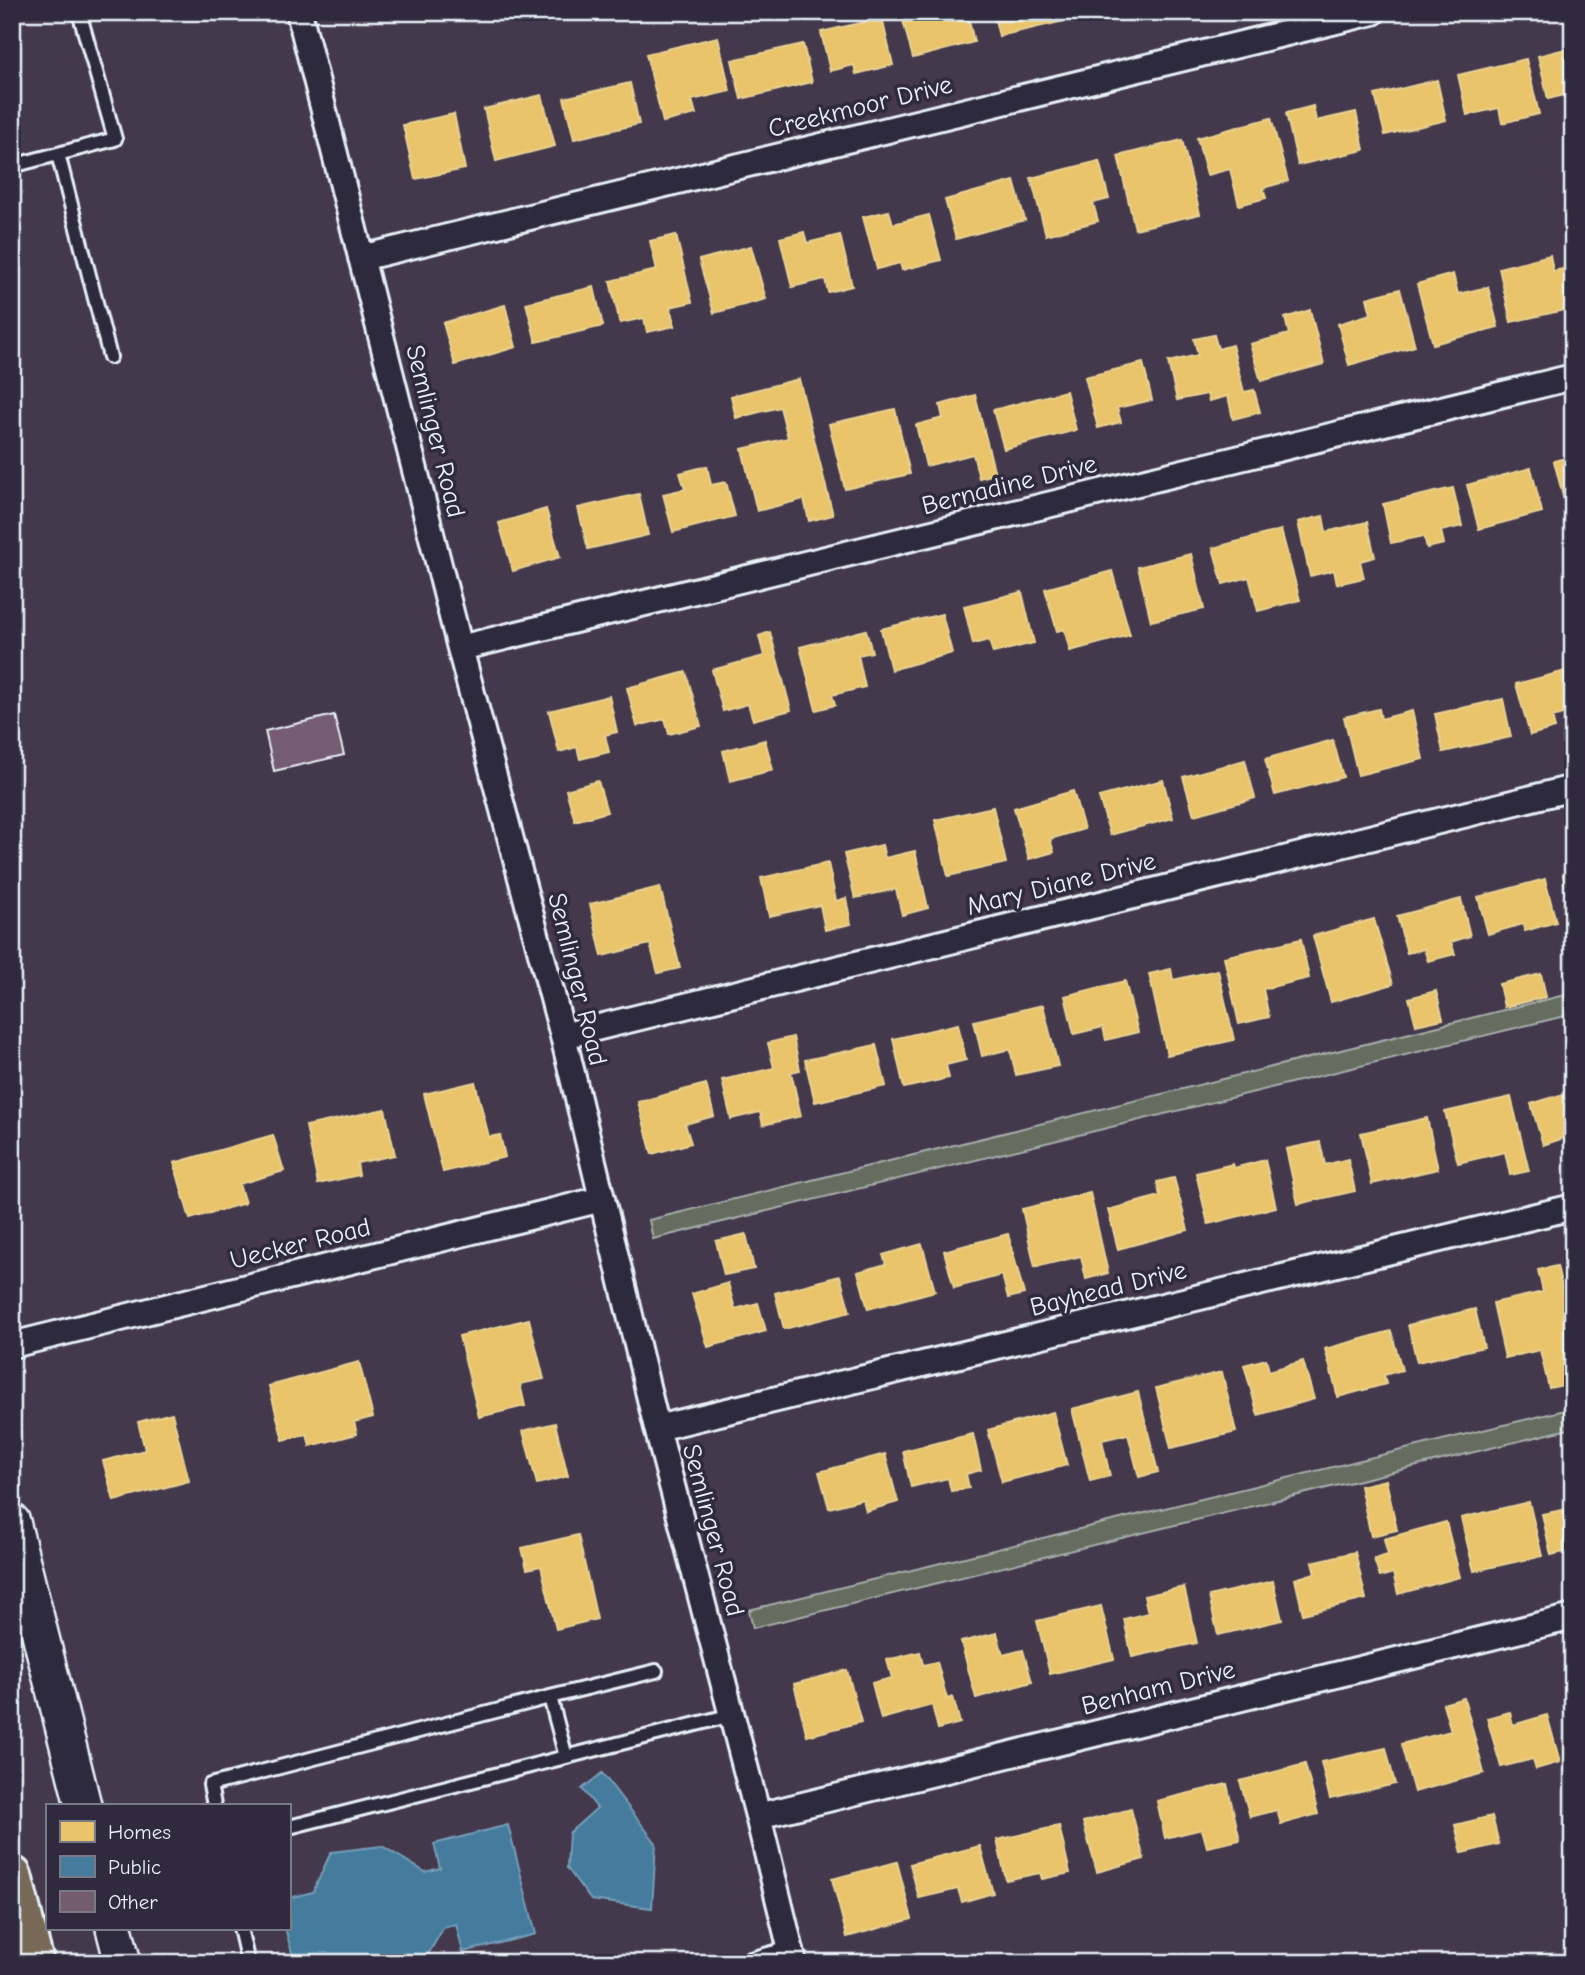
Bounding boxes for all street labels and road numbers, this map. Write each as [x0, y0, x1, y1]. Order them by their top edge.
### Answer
street label: Creekmoor Drive [765, 70, 955, 144]
street label: Semlinger Road [399, 342, 471, 521]
street label: Bernadine Drive [919, 449, 1100, 521]
street label: Mary Diane Drive [964, 846, 1159, 922]
street label: Semlinger Road [541, 890, 613, 1069]
street label: Uecker Road [227, 1212, 374, 1276]
street label: Bayhead Drive [1027, 1255, 1189, 1323]
street label: Semlinger Road [676, 1441, 750, 1620]
street label: Benham Drive [1078, 1654, 1238, 1722]

